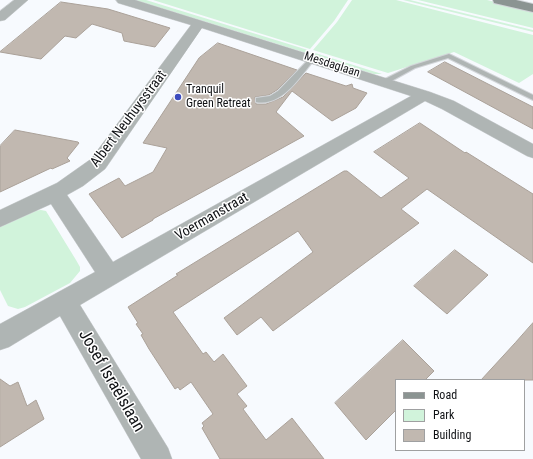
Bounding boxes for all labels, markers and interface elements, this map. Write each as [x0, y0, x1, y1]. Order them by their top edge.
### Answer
street label: Mesdaglaan [302, 49, 362, 81]
street label: Albert Neuhuysstraat [87, 67, 171, 171]
place label: Tranquil Green Retreat [186, 83, 250, 111]
marker: Tranquil Green Retreat [173, 92, 183, 102]
street label: Voermanstraat [173, 189, 251, 245]
street label: Josef Israëlslaan [73, 326, 149, 436]
legend [395, 379, 525, 451]
text: Road [433, 388, 457, 402]
text: Park [433, 408, 454, 422]
text: Building [433, 428, 471, 442]

